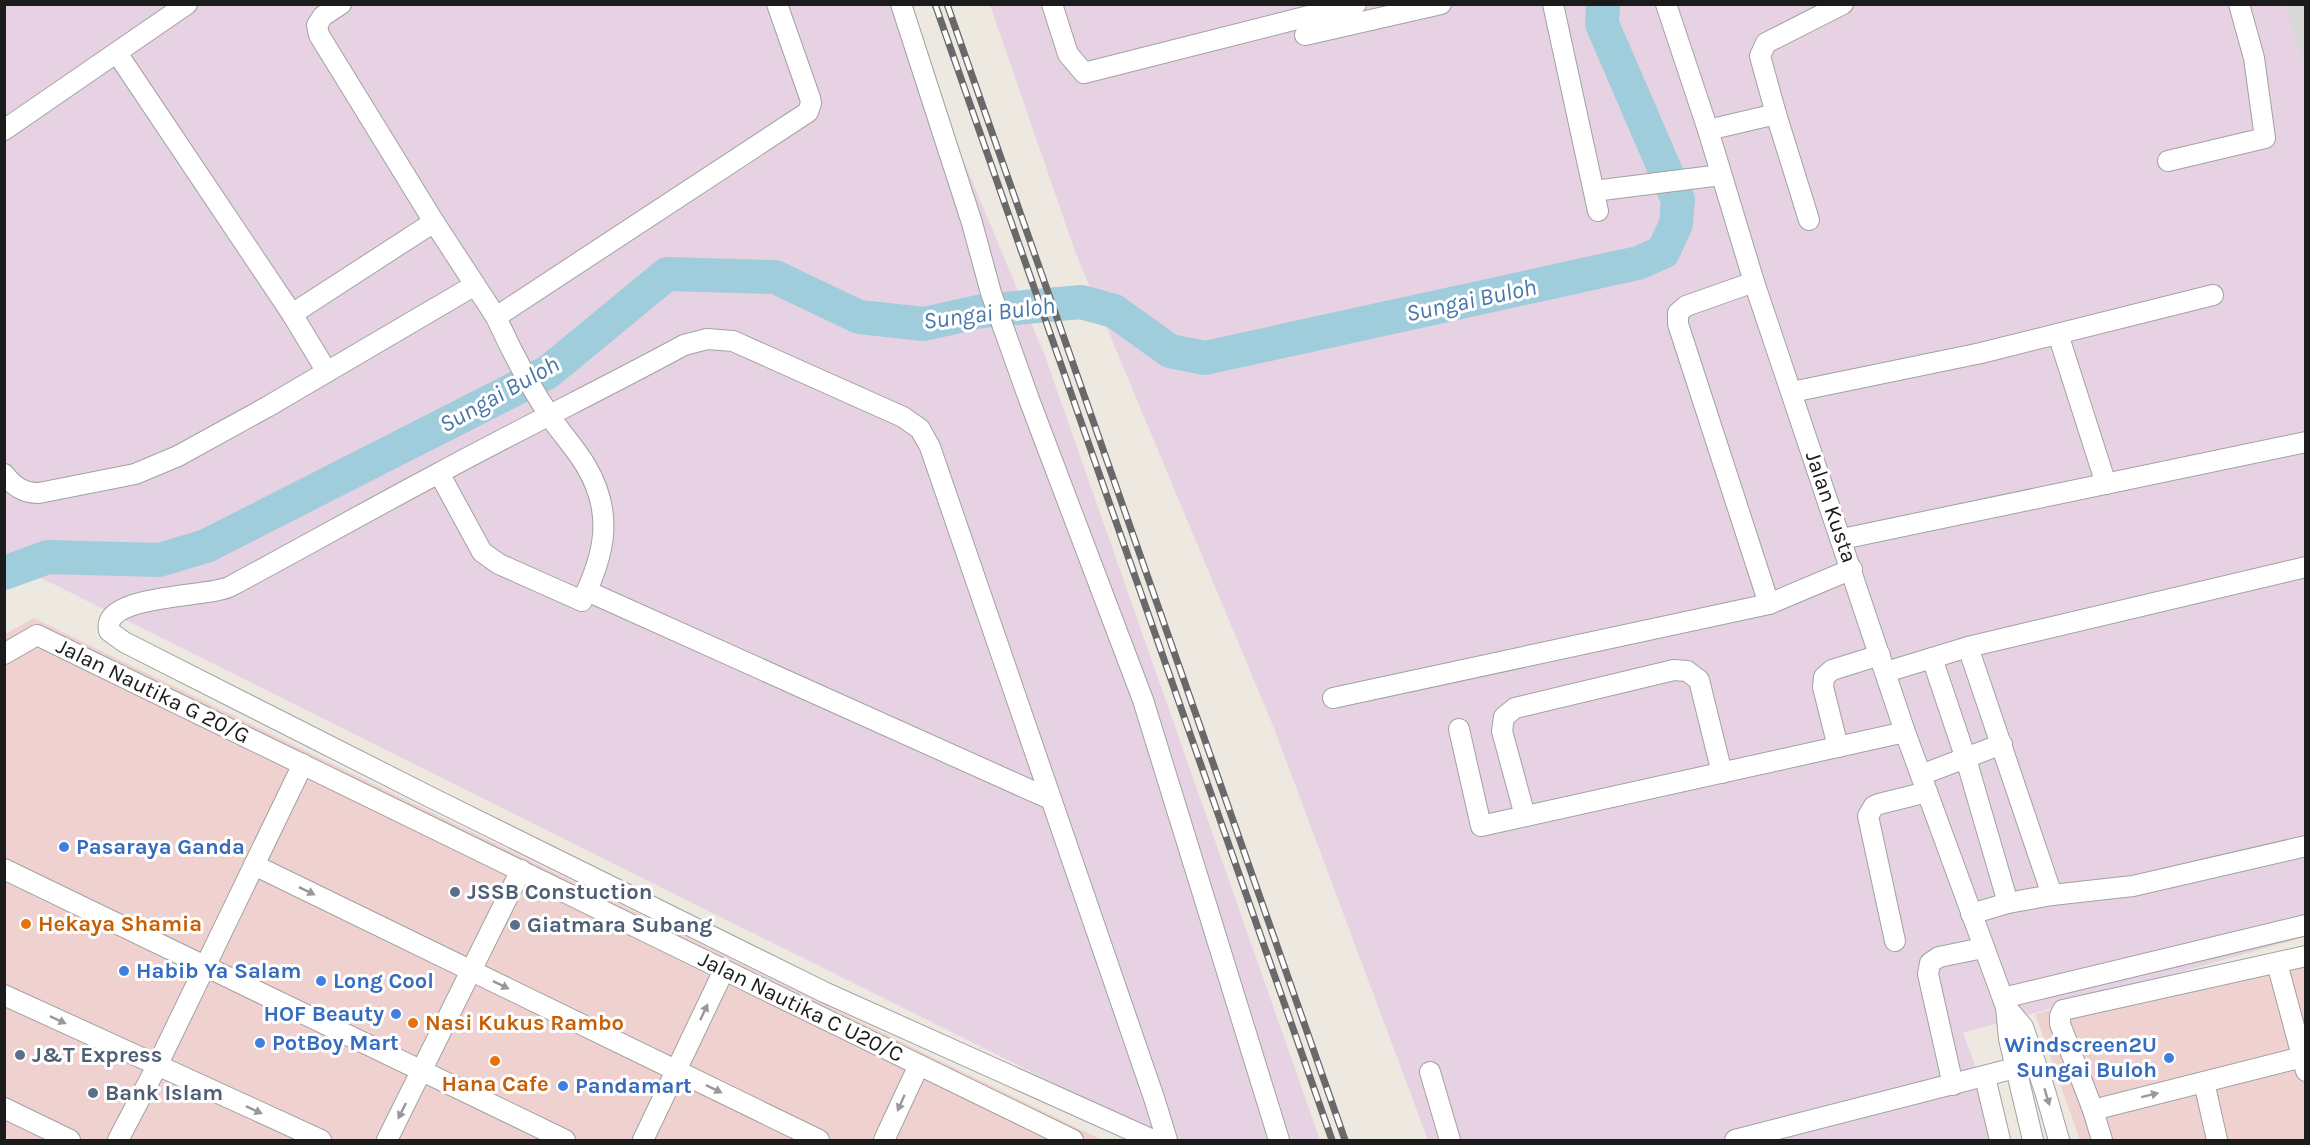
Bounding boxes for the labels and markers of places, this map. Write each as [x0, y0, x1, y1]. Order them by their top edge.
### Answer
place label: Pasaraya Ganda [76, 834, 245, 860]
marker: Pasaraya Ganda [57, 840, 71, 854]
place label: JSSB Constuction [467, 879, 653, 905]
marker: JSSB Constuction [448, 885, 462, 899]
place label: Hekaya Shamia [38, 911, 202, 937]
place label: Giatmara Subang [527, 912, 712, 938]
marker: Hekaya Shamia [19, 917, 33, 931]
marker: Giatmara Subang [508, 918, 522, 932]
place label: Habib Ya Salam [136, 958, 301, 984]
marker: Habib Ya Salam [117, 964, 131, 978]
place label: Long Cool [333, 968, 434, 994]
marker: Long Cool [314, 974, 328, 988]
place label: HOF Beauty [264, 1001, 384, 1027]
marker: HOF Beauty [389, 1007, 403, 1021]
place label: Nasi Kukus Rambo [425, 1010, 624, 1036]
marker: Nasi Kukus Rambo [406, 1016, 420, 1030]
place label: PotBoy Mart [272, 1030, 399, 1056]
place label: Windscreen2U Sungai Buloh [2004, 1032, 2157, 1083]
marker: PotBoy Mart [253, 1036, 267, 1050]
place label: J&T Express [32, 1042, 162, 1068]
marker: J&T Express [13, 1048, 27, 1062]
marker: Windscreen2U Sungai Buloh [2162, 1051, 2176, 1065]
marker: Hana Cafe [488, 1054, 502, 1068]
place label: Hana Cafe [441, 1071, 549, 1097]
place label: Pandamart [575, 1073, 692, 1099]
marker: Pandamart [556, 1079, 570, 1093]
place label: Bank Islam [105, 1080, 223, 1106]
marker: Bank Islam [86, 1086, 100, 1100]

